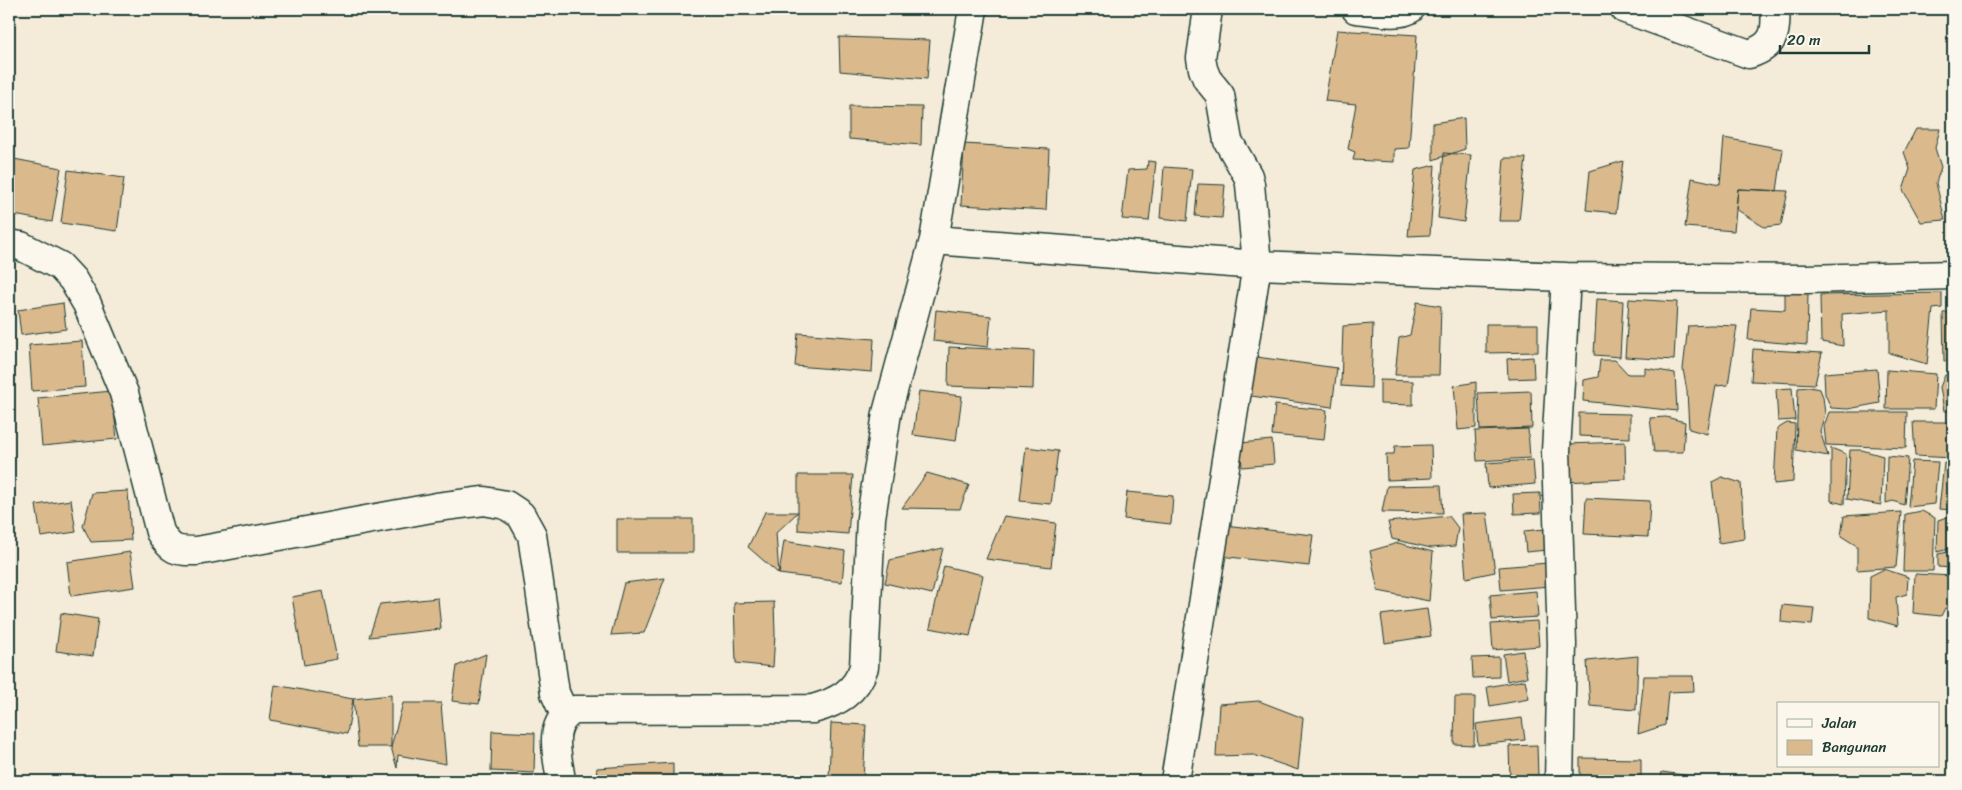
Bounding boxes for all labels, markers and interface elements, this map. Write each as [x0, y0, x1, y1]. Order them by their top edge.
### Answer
scale bar [1780, 22, 1868, 54]
text: 20 m [1787, 27, 1821, 53]
legend [1777, 702, 1940, 768]
text: Jalan [1821, 710, 1856, 736]
text: Bangunan [1822, 734, 1886, 760]

